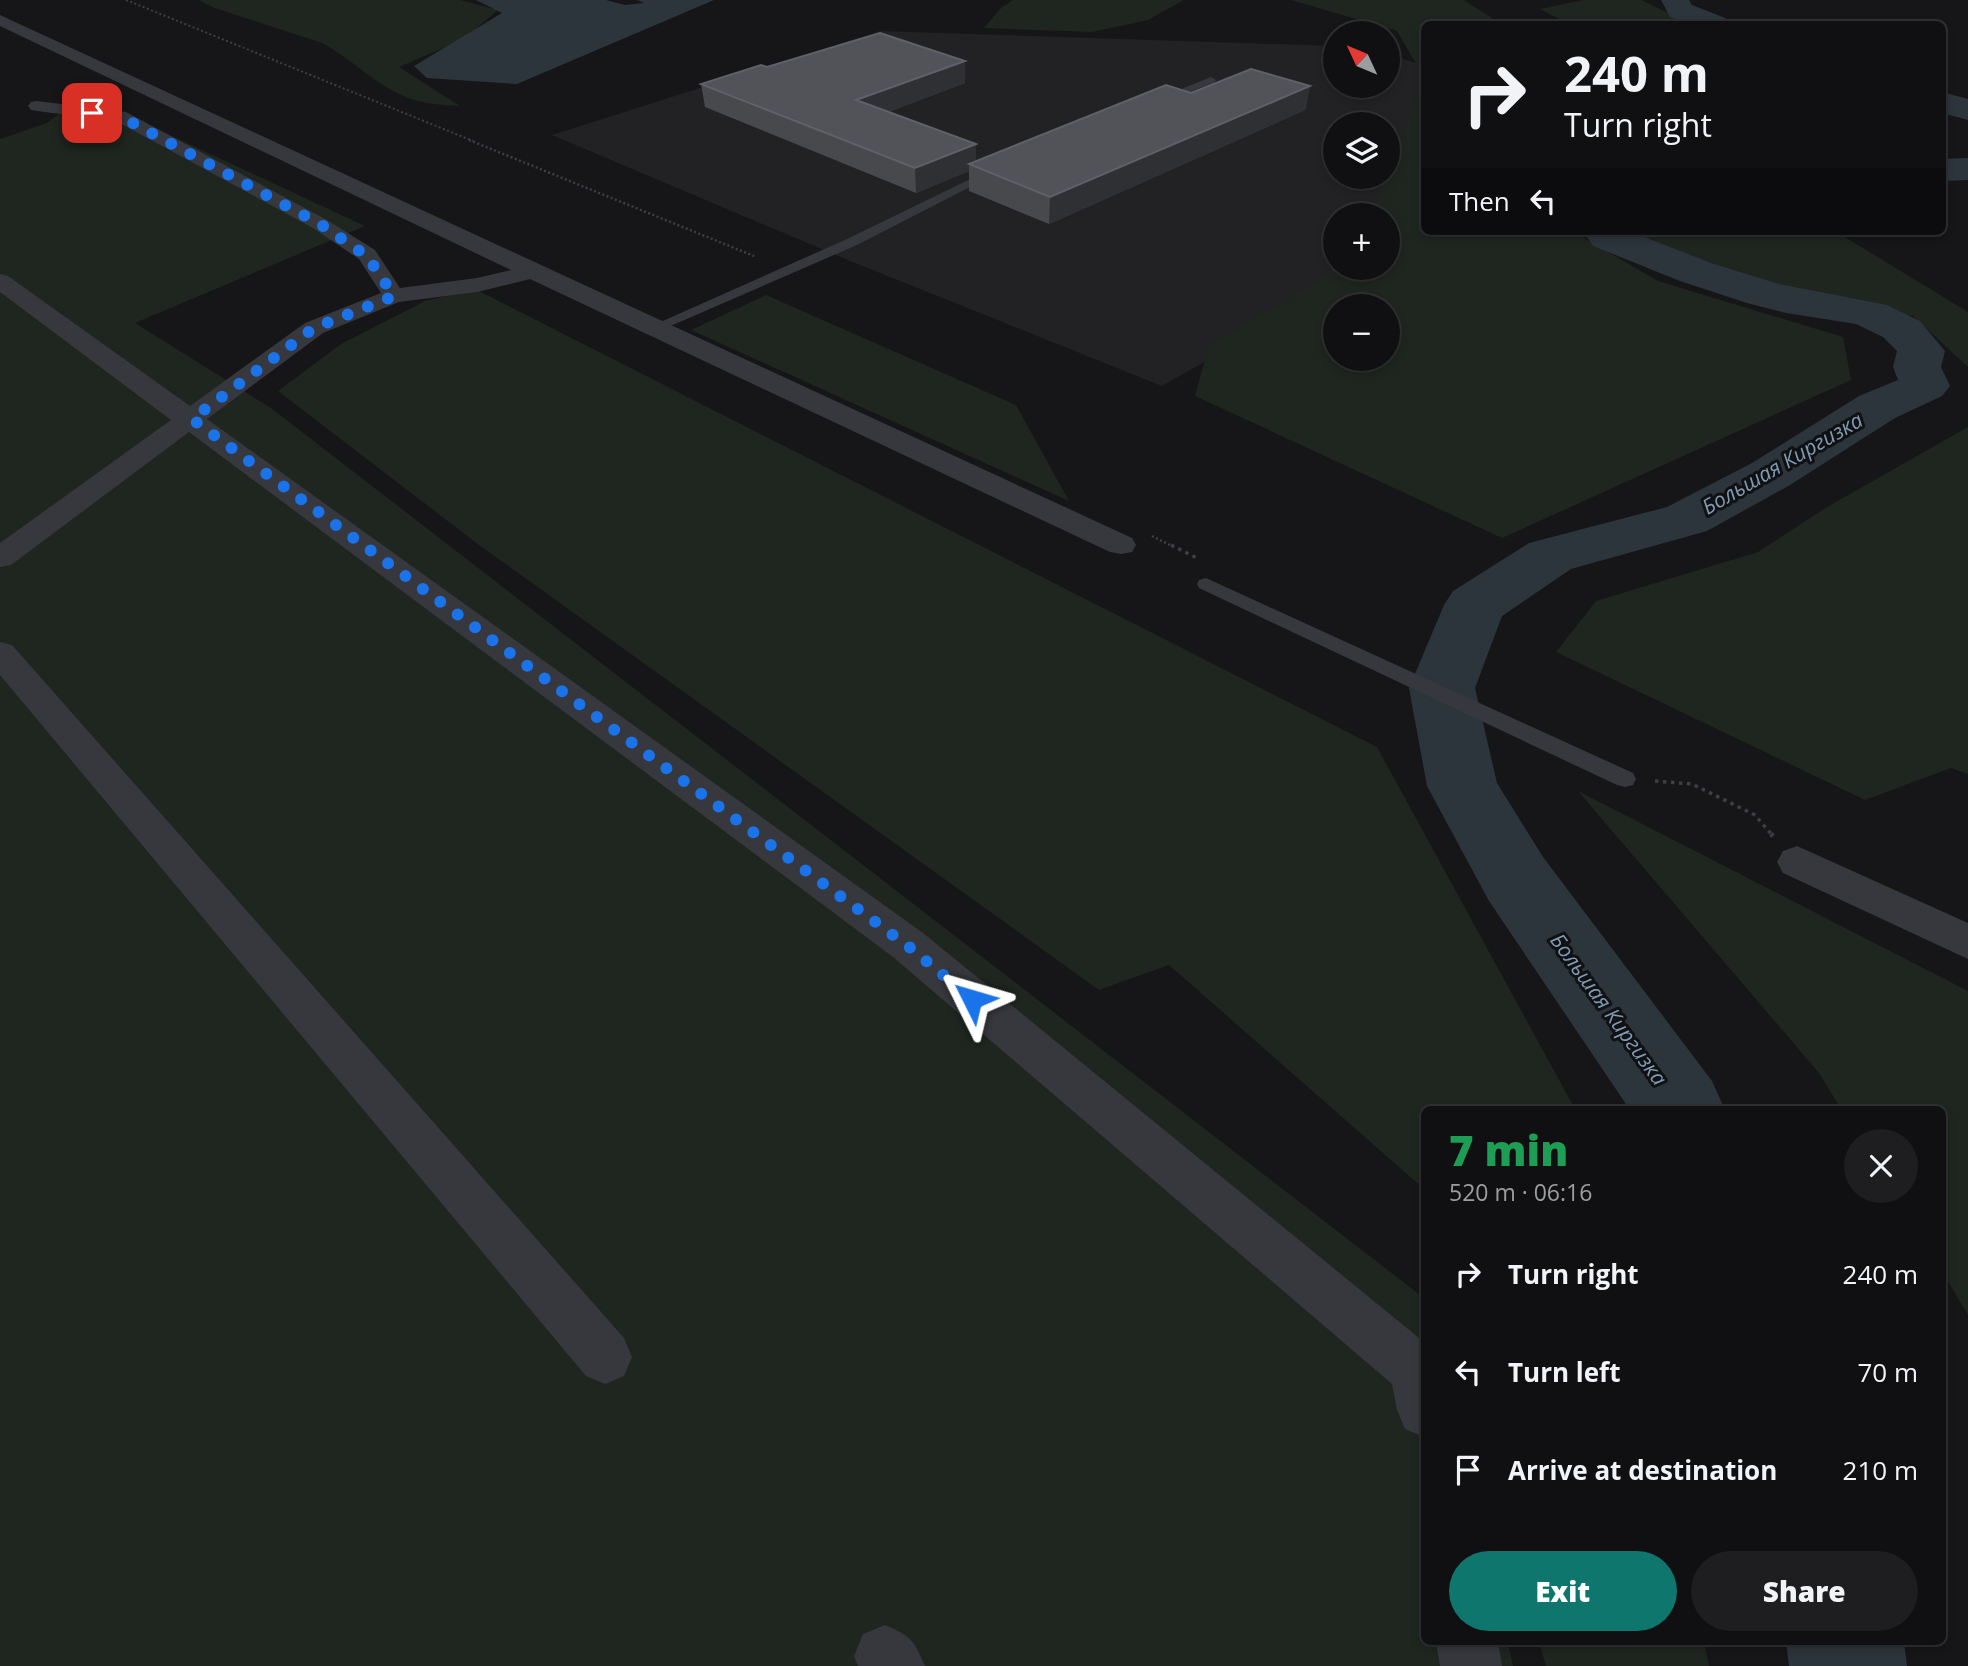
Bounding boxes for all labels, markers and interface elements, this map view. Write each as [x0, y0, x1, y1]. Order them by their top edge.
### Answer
north arrow [1323, 21, 1400, 98]
map controls [1323, 21, 1400, 371]
text: 240 m [1564, 40, 1709, 106]
icon: right [1449, 49, 1540, 140]
pin [62, 83, 122, 143]
icon: arrive [73, 94, 111, 132]
text: Turn right [1564, 103, 1712, 146]
button: layers [1323, 112, 1400, 189]
icon: left [1524, 182, 1562, 220]
text: Then [1449, 183, 1510, 219]
button: + [1323, 203, 1400, 280]
button: − [1323, 294, 1400, 371]
water label: Большая Киргизка [1696, 405, 1868, 520]
water label: Большая Киргизка [1544, 927, 1674, 1091]
position arrow [935, 962, 1009, 1036]
text: 7 min [1449, 1121, 1568, 1178]
button: close [1844, 1129, 1918, 1203]
text: 520 m · 06:16 [1449, 1176, 1592, 1208]
icon: right [1449, 1255, 1487, 1293]
text: Turn right [1508, 1256, 1639, 1292]
text: 240 m [1843, 1256, 1918, 1292]
icon: left [1449, 1353, 1487, 1391]
text: Turn left [1508, 1354, 1620, 1390]
text: 70 m [1857, 1354, 1918, 1390]
icon: arrive [1449, 1451, 1487, 1489]
text: Arrive at destination [1508, 1452, 1777, 1488]
text: 210 m [1843, 1452, 1918, 1488]
button: Exit [1449, 1551, 1677, 1631]
button: Share [1691, 1551, 1918, 1631]

